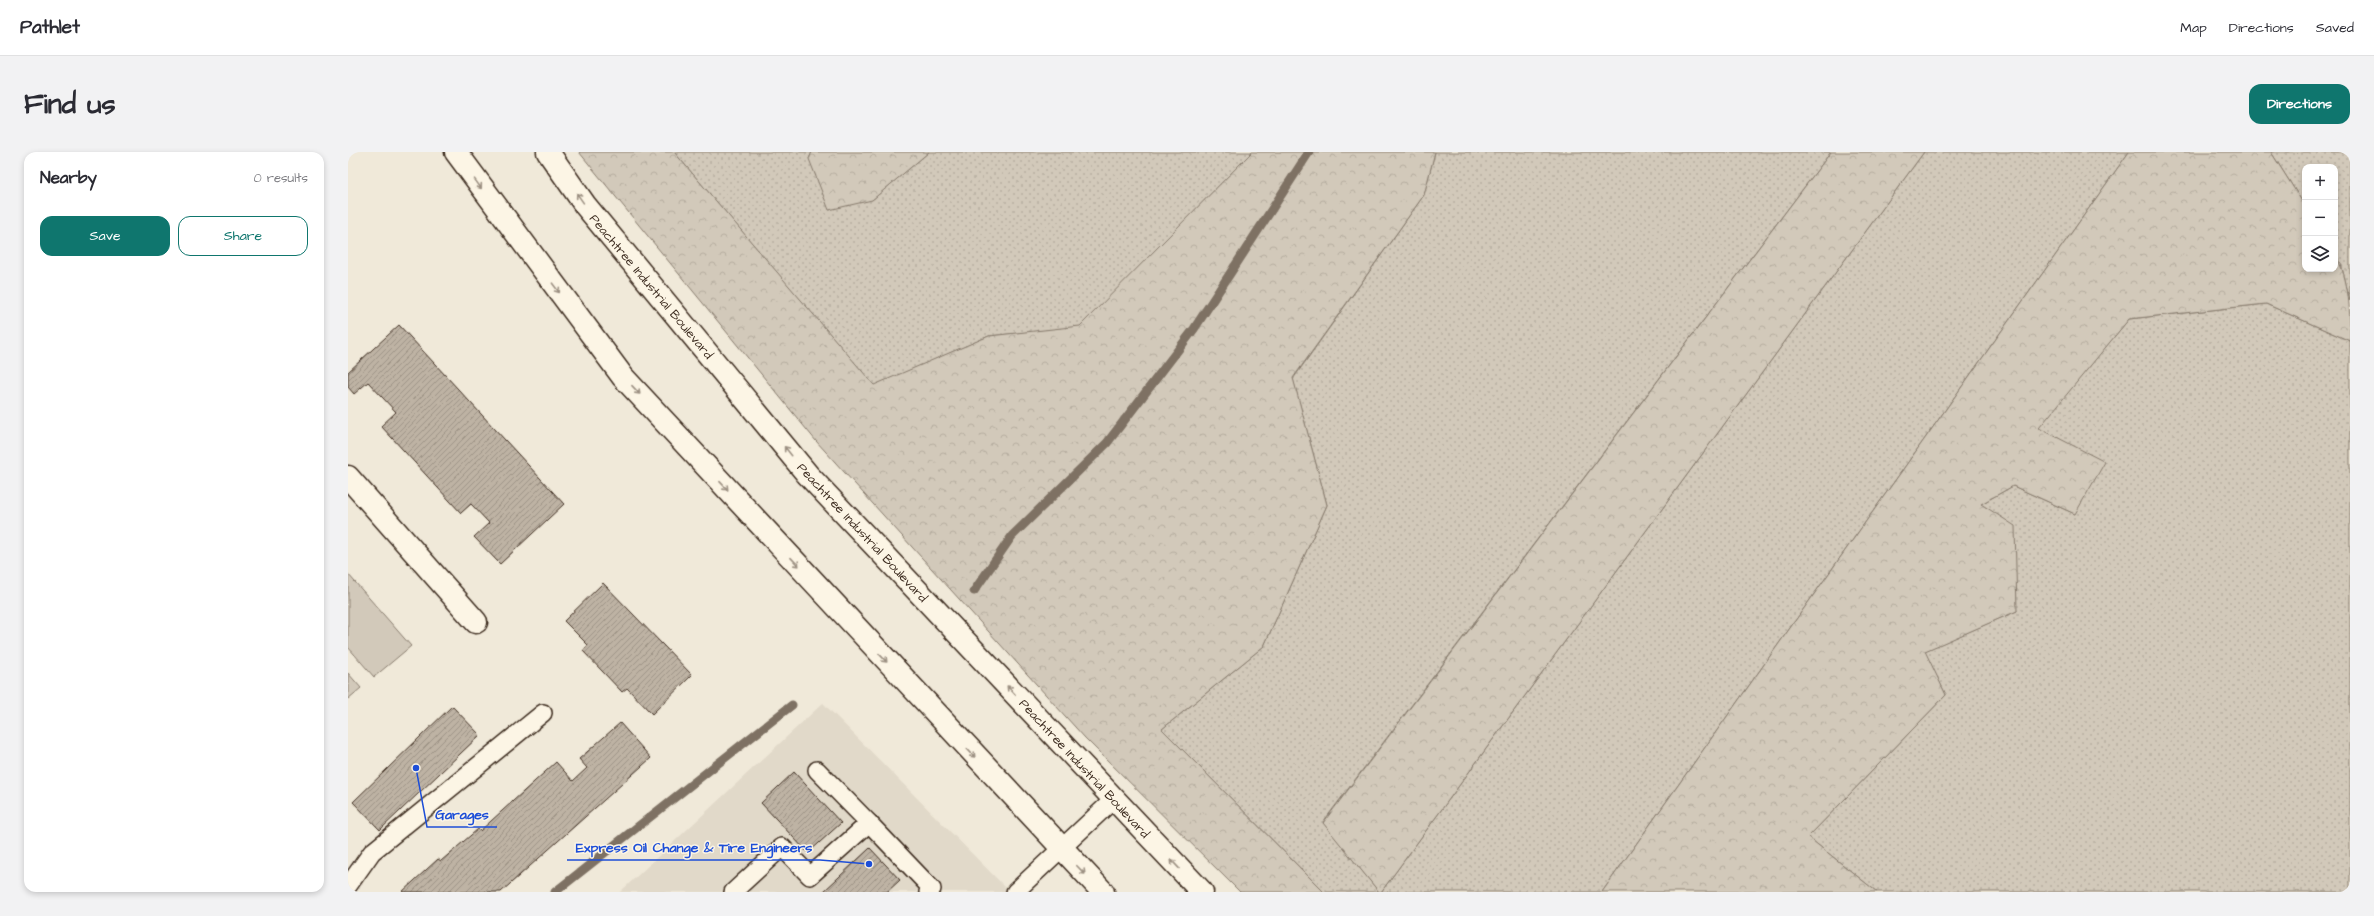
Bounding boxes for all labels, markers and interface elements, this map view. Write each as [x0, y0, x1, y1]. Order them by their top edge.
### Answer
text: Pathlet [20, 14, 80, 41]
text: Map [2180, 18, 2207, 38]
text: Directions [2229, 18, 2294, 38]
text: Saved [2316, 18, 2354, 38]
button: Directions [2249, 84, 2350, 124]
text: Find us [24, 85, 115, 124]
map controls [2302, 164, 2338, 272]
button: + [2302, 164, 2338, 200]
text: Nearby [40, 166, 97, 190]
text: 0 results [253, 169, 308, 187]
one-way arrow [474, 178, 482, 189]
one-way arrow [576, 192, 584, 203]
button: − [2302, 200, 2338, 236]
street label: Peachtree Industrial Boulevard [585, 210, 718, 363]
button: Save [40, 216, 170, 256]
button: Share [178, 216, 308, 256]
button: layers [2302, 236, 2338, 272]
one-way arrow [552, 282, 560, 293]
one-way arrow [631, 385, 640, 395]
one-way arrow [784, 446, 793, 457]
street label: Peachtree Industrial Boulevard [793, 459, 932, 606]
one-way arrow [719, 481, 729, 491]
one-way arrow [790, 557, 799, 567]
one-way arrow [878, 653, 888, 663]
one-way arrow [1006, 684, 1015, 695]
street label: Peachtree Industrial Boulevard [1015, 695, 1154, 842]
one-way arrow [967, 748, 976, 758]
callout: Garages [427, 801, 497, 827]
text: Garages [435, 805, 489, 826]
callout: Express Oil Change & Tire Engineers [567, 834, 820, 860]
text: Express Oil Change & Tire Engineers [576, 838, 812, 859]
one-way arrow [1171, 859, 1180, 869]
one-way arrow [1077, 865, 1086, 875]

